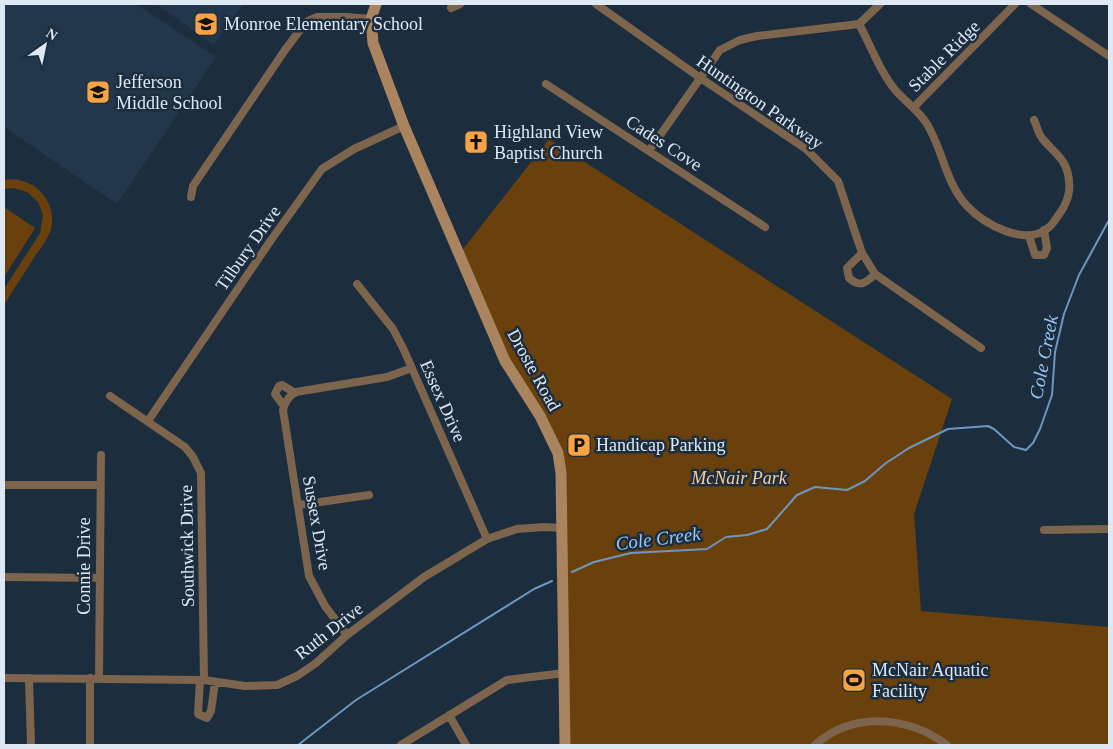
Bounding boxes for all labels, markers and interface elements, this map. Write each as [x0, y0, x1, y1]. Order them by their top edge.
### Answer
school or university icon: Monroe Elementary School [193, 11, 219, 37]
place label: Monroe Elementary School [224, 14, 423, 34]
street label: Stable Ridge [904, 16, 984, 96]
north arrow [20, 20, 70, 70]
text: N [43, 25, 60, 44]
street label: Huntington Parkway [693, 51, 827, 153]
place label: Jefferson Middle School [116, 72, 223, 113]
school or university icon: Jefferson Middle School [85, 79, 111, 105]
street label: Cades Cove [622, 111, 706, 175]
place label: Highland View Baptist Church [494, 122, 603, 163]
church icon: Highland View Baptist Church [463, 129, 489, 155]
street label: Tilbury Drive [211, 202, 285, 294]
water label: Cole Creek [1025, 313, 1062, 401]
street label: Droste Road [503, 326, 565, 414]
street label: Essex Drive [416, 357, 470, 445]
parking icon: Handicap Parking [566, 432, 592, 458]
place label: Handicap Parking [596, 435, 725, 455]
park label: McNair Park [690, 468, 788, 488]
street label: Sussex Drive [299, 474, 335, 572]
street label: Southwick Drive [176, 485, 198, 607]
street label: Connie Drive [74, 517, 94, 615]
water label: Cole Creek [614, 523, 702, 554]
street label: Ruth Drive [291, 598, 367, 664]
place label: McNair Aquatic Facility [872, 660, 988, 701]
sports icon: McNair Aquatic Facility [841, 667, 867, 693]

